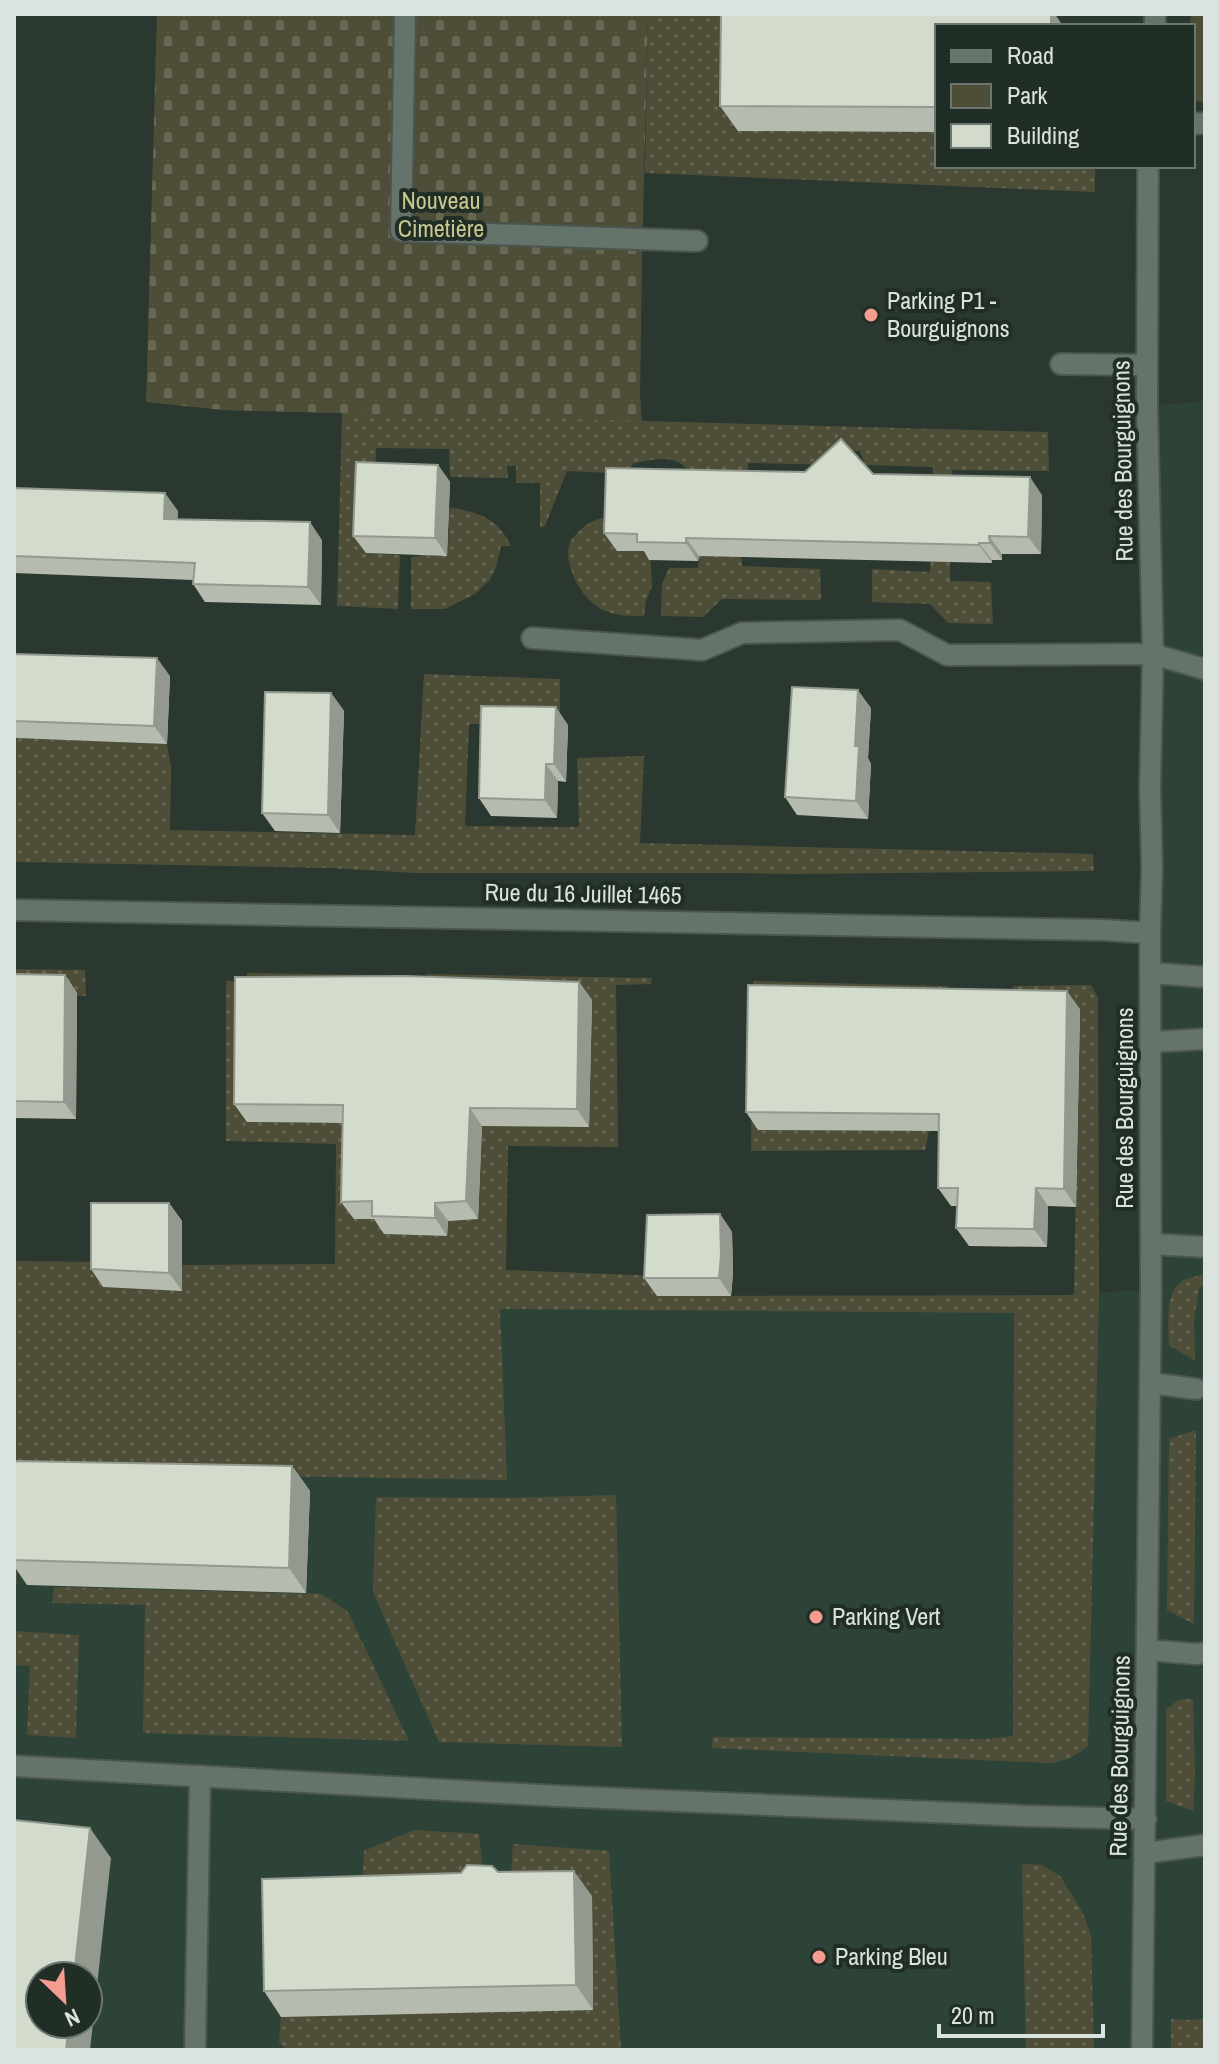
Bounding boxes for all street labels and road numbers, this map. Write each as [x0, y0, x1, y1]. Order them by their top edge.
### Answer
street label: Rue des Bourguignons [1104, 360, 1140, 562]
street label: Rue du 16 Juillet 1465 [484, 875, 682, 911]
street label: Rue des Bourguignons [1108, 1007, 1140, 1209]
street label: Rue des Bourguignons [1101, 1655, 1137, 1857]

